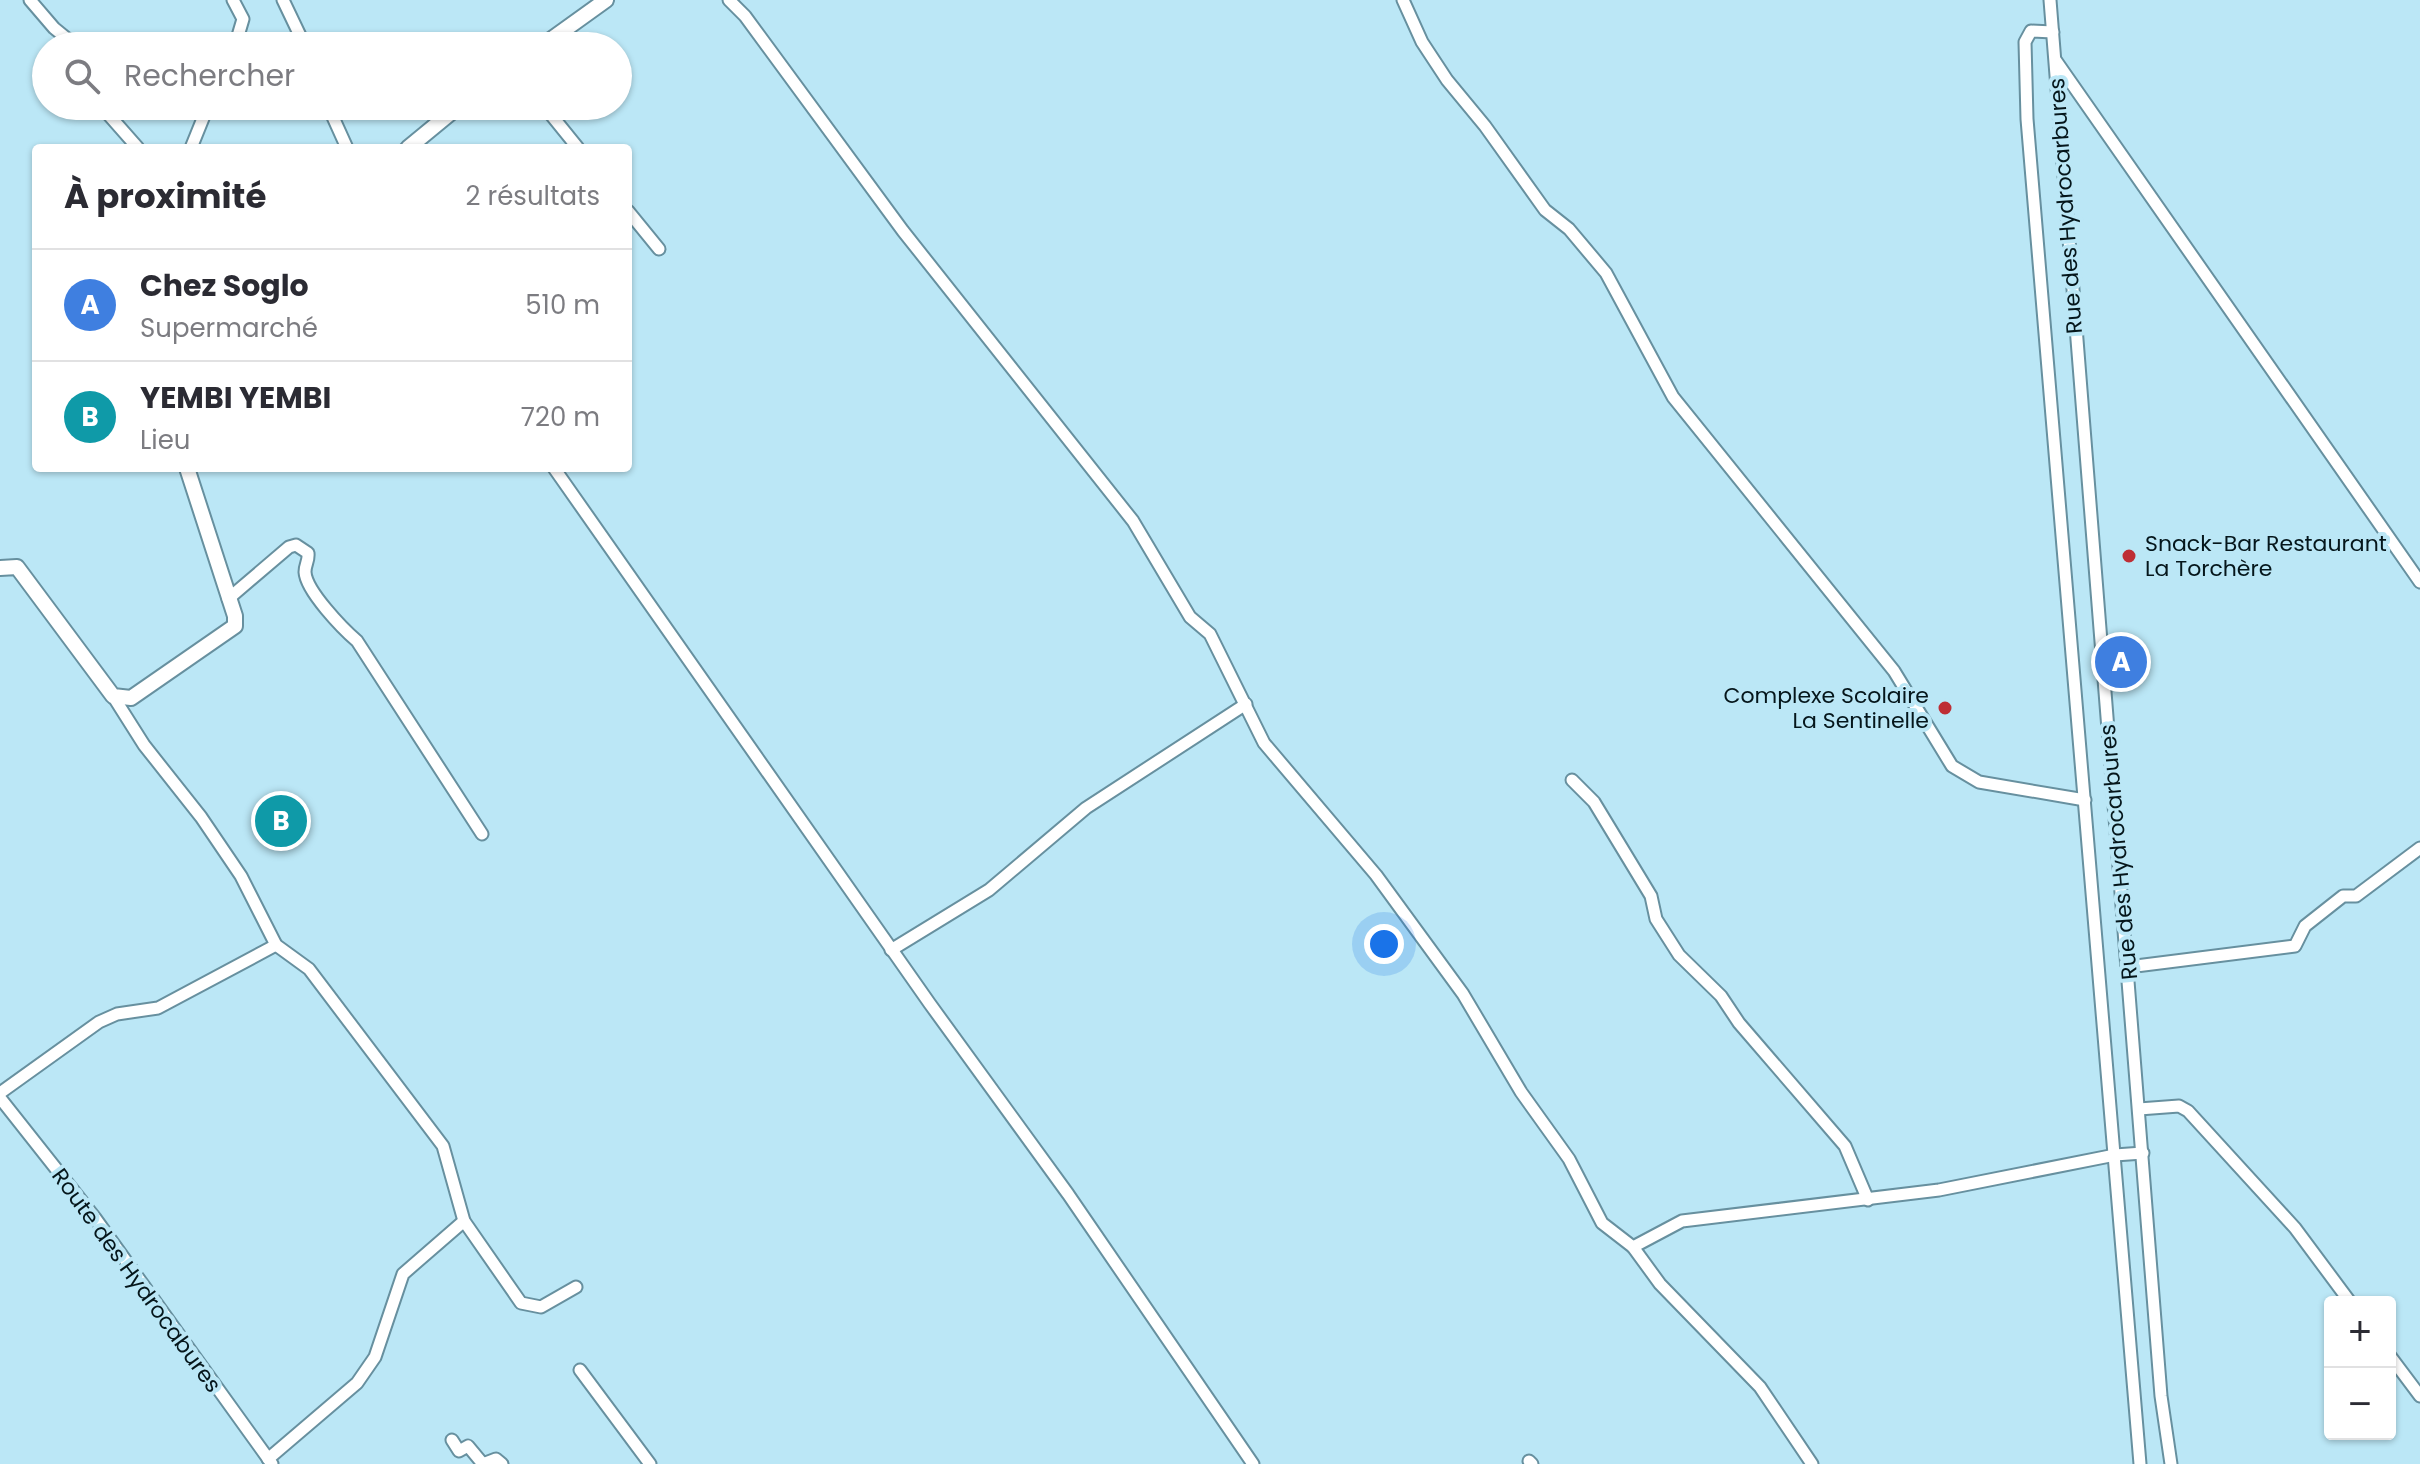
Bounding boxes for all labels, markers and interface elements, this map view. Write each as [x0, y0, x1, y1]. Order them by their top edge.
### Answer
search box [32, 32, 632, 120]
icon: search [60, 54, 104, 98]
text: Rechercher [124, 54, 295, 97]
street label: Rue des Hydrocarbures [2041, 77, 2090, 335]
text: À proximité [64, 172, 266, 220]
text: 2 résultats [466, 178, 600, 214]
text: Chez Soglo [140, 264, 309, 307]
text: A [80, 287, 100, 323]
text: 510 m [525, 287, 600, 323]
text: Supermarché [140, 310, 318, 346]
text: YEMBI YEMBI [140, 376, 331, 419]
text: B [81, 399, 99, 435]
text: 720 m [521, 399, 600, 435]
text: Lieu [140, 422, 190, 458]
place label: Snack-Bar Restaurant La Torchère [2145, 528, 2387, 584]
marker: Snack-Bar Restaurant La Torchère [2120, 547, 2138, 565]
pin: A [2095, 632, 2147, 692]
place label: Complexe Scolaire La Sentinelle [1723, 680, 1929, 736]
marker: Complexe Scolaire La Sentinelle [1936, 699, 1954, 717]
street label: Rue des Hydrocarbures [2092, 723, 2145, 981]
pin: B [255, 791, 307, 851]
your location [1364, 924, 1404, 964]
street label: Route des Hydrocabures [45, 1162, 229, 1399]
map controls [2324, 1296, 2396, 1440]
button: + [2324, 1296, 2396, 1368]
button: − [2324, 1368, 2396, 1440]

